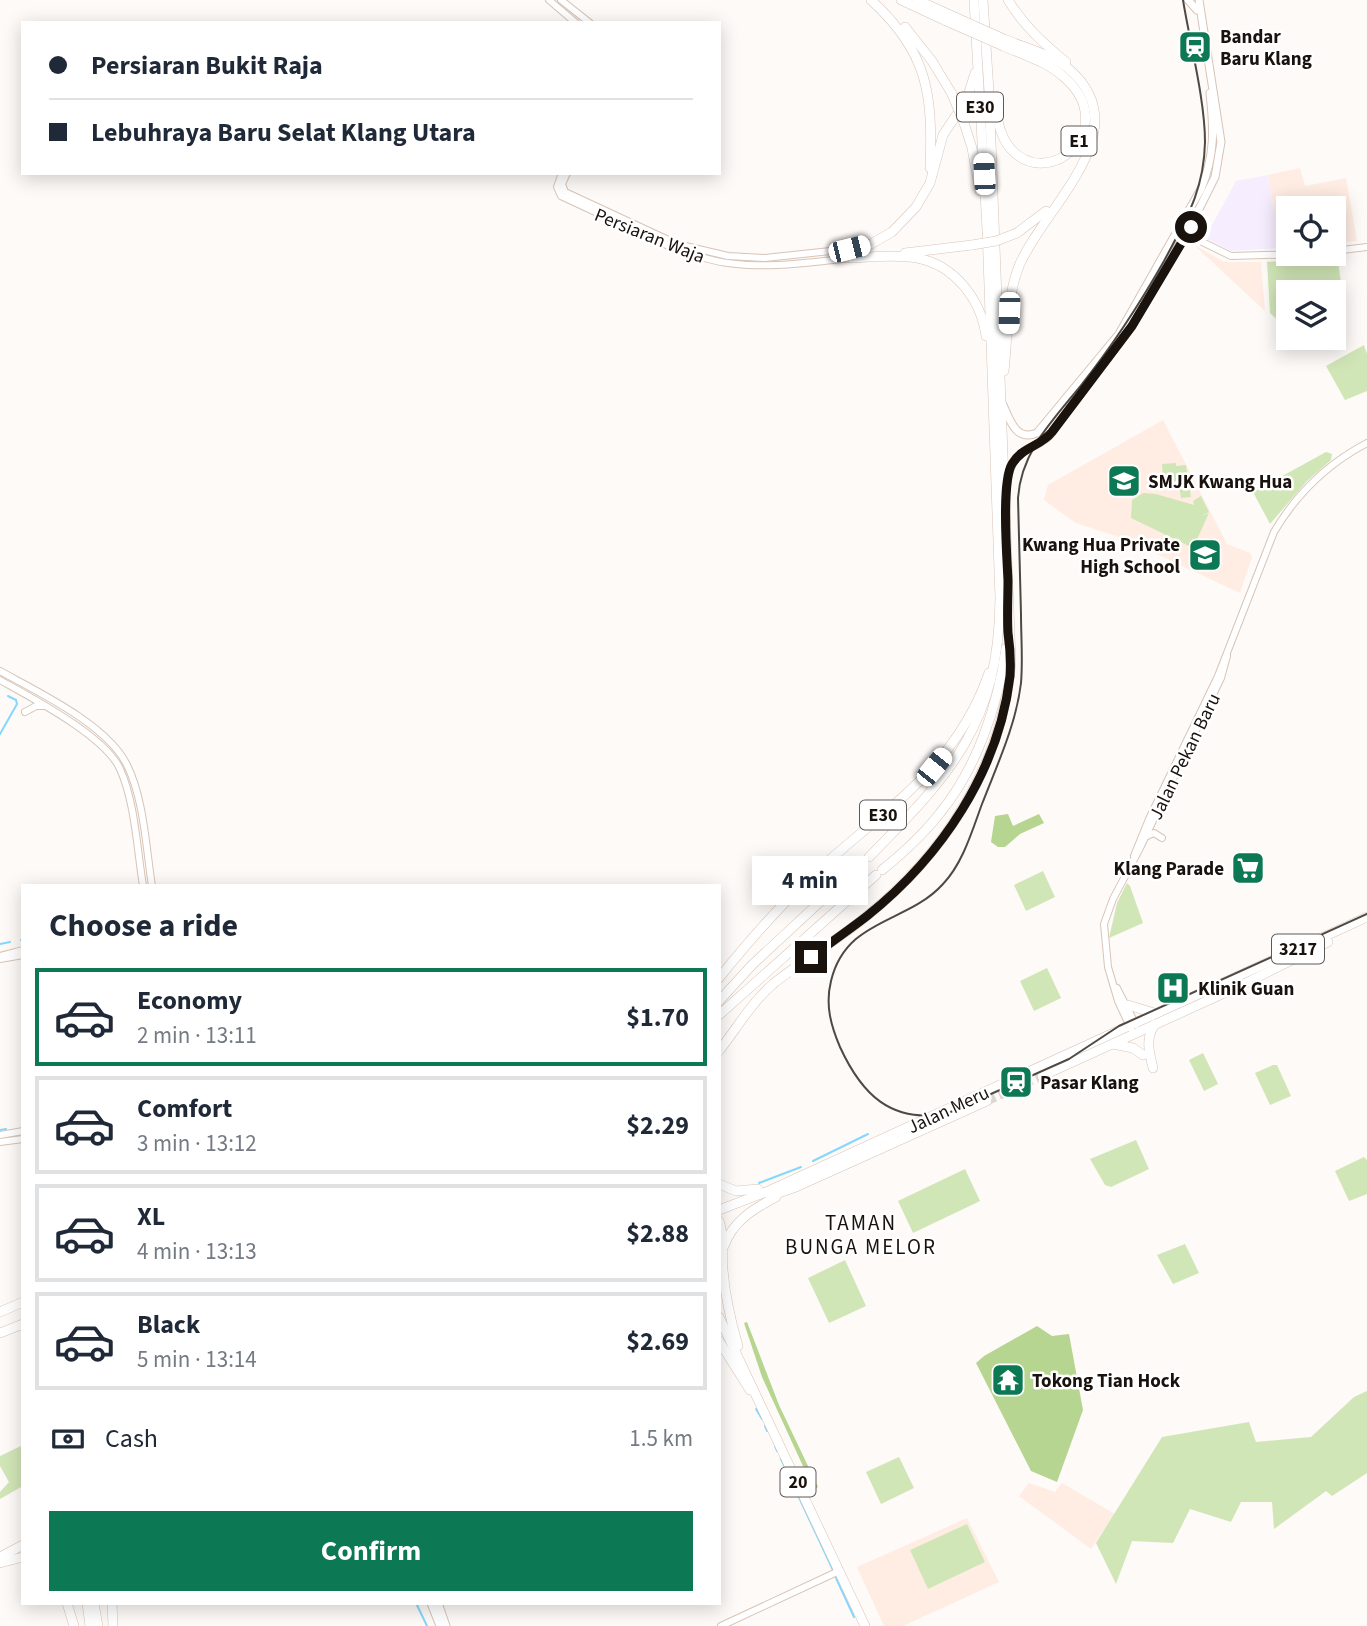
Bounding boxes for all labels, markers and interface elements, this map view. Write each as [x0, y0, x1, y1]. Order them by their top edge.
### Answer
place label: Bandar Baru Klang [1220, 24, 1312, 73]
station icon: Bandar Baru Klang [1176, 28, 1214, 66]
text: Persiaran Bukit Raja [91, 47, 323, 84]
road number: E30 [957, 92, 1003, 122]
text: Lebuhraya Baru Selat Klang Utara [91, 114, 476, 151]
road number: E1 [1062, 126, 1096, 156]
car [973, 152, 996, 196]
map controls [1276, 196, 1346, 350]
button: locate [1276, 196, 1346, 266]
street label: Persiaran Waja [590, 202, 709, 271]
route start [1175, 211, 1207, 243]
car [827, 234, 872, 264]
button: layers [1276, 280, 1346, 350]
car [998, 292, 1021, 334]
school or university icon: SMJK Kwang Hua [1105, 462, 1143, 500]
place label: SMJK Kwang Hua [1148, 469, 1292, 496]
place label: Kwang Hua Private High School [1022, 532, 1181, 581]
school or university icon: Kwang Hua Private High School [1186, 536, 1224, 574]
street label: Jalan Pekan Baru [1143, 689, 1228, 824]
car [913, 744, 956, 790]
road number: E30 [860, 800, 906, 830]
supermarket icon: Klang Parade [1229, 849, 1267, 887]
callout: 4 min [753, 856, 869, 904]
place label: Klang Parade [1114, 856, 1224, 883]
text: 4 min [782, 864, 838, 897]
text: Choose a ride [49, 903, 238, 949]
road number: 3217 [1272, 934, 1324, 964]
route end [795, 941, 827, 973]
hospital icon: Klinik Guan [1154, 969, 1192, 1007]
place label: Klinik Guan [1198, 976, 1294, 1003]
text: Economy [137, 982, 242, 1019]
icon: car [53, 986, 116, 1049]
text: $1.70 [626, 999, 689, 1036]
text: 2 min · 13:11 [137, 1019, 257, 1052]
station icon: Pasar Klang [997, 1063, 1035, 1101]
place label: Pasar Klang [1040, 1070, 1139, 1097]
street label: Jalan Meru [903, 1080, 994, 1141]
text: Comfort [137, 1090, 232, 1127]
icon: car [53, 1094, 116, 1157]
text: $2.29 [626, 1107, 689, 1144]
text: 3 min · 13:12 [137, 1127, 257, 1160]
text: XL [137, 1198, 165, 1235]
icon: car [53, 1202, 116, 1265]
district label: TAMAN BUNGA MELOR [785, 1208, 937, 1262]
text: $2.88 [626, 1215, 689, 1252]
text: 4 min · 13:13 [137, 1235, 257, 1268]
text: Black [137, 1306, 200, 1343]
icon: car [53, 1310, 116, 1373]
text: $2.69 [626, 1323, 689, 1360]
text: 5 min · 13:14 [137, 1343, 257, 1376]
temple icon: Tokong Tian Hock [989, 1361, 1027, 1399]
place label: Tokong Tian Hock [1032, 1368, 1181, 1395]
icon: cash [49, 1420, 87, 1458]
text: Cash [105, 1420, 158, 1457]
text: 1.5 km [629, 1422, 693, 1455]
road number: 20 [780, 1468, 816, 1497]
button: Confirm [49, 1511, 693, 1591]

